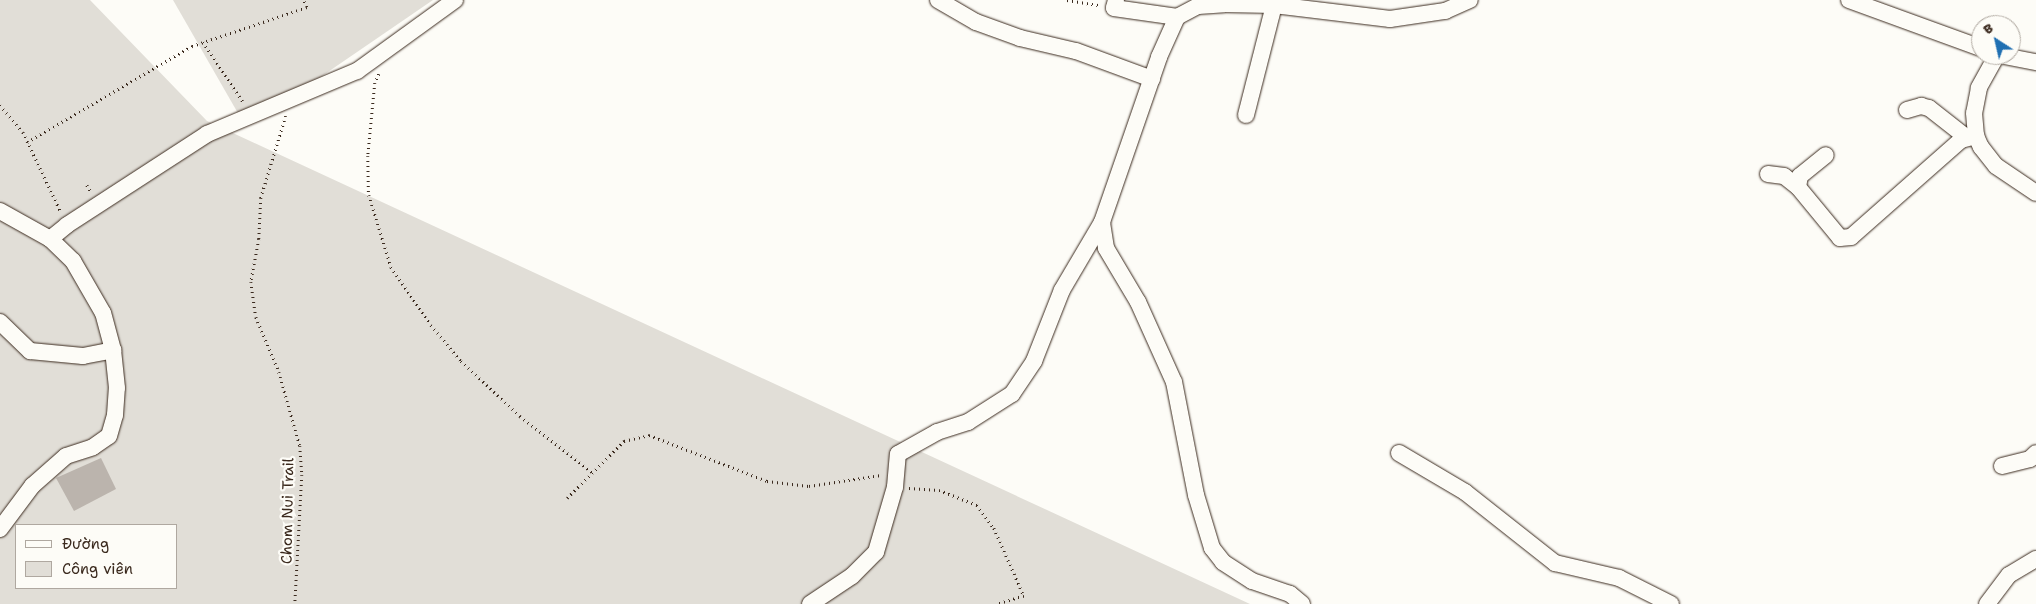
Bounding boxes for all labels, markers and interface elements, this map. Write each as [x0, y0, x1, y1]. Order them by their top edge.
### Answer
north arrow [1971, 15, 2021, 65]
text: B [1979, 19, 1997, 38]
street label: Chom Nui Trail [278, 458, 298, 564]
legend [15, 524, 178, 589]
text: Đường [62, 534, 109, 554]
text: Công viên [62, 559, 133, 579]

